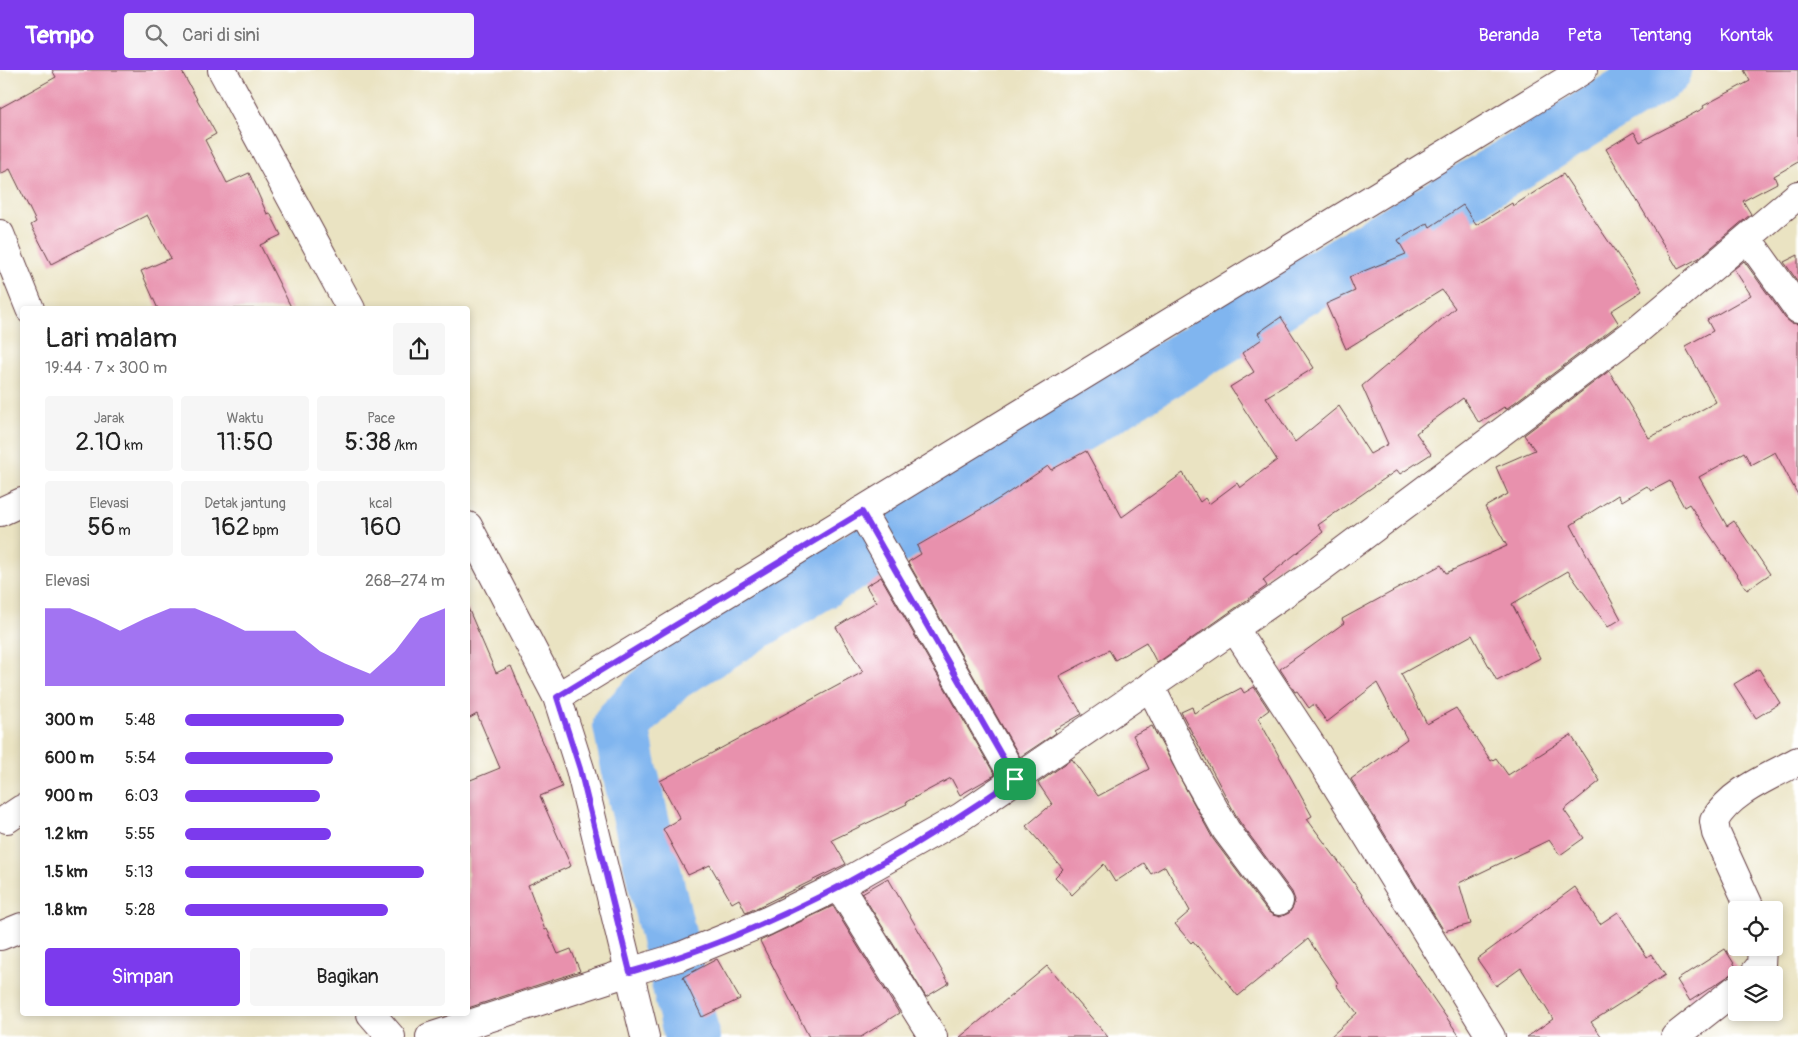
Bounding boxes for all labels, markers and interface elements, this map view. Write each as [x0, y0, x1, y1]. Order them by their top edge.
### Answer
search box [124, 13, 474, 58]
text: Tempo [25, 21, 94, 50]
icon: search [142, 21, 170, 49]
text: Cari di sini [182, 23, 259, 47]
text: Beranda [1479, 24, 1539, 47]
text: Peta [1567, 24, 1602, 47]
text: Tentang [1630, 24, 1692, 47]
text: Kontak [1720, 24, 1773, 47]
text: Lari malam [45, 321, 177, 356]
button: share [393, 323, 445, 375]
text: 19:44 · 7 × 300 m [45, 358, 167, 378]
text: Jarak [94, 410, 124, 427]
text: Waktu [227, 410, 264, 427]
text: Pace [367, 410, 395, 427]
text: 2.10 [75, 427, 122, 458]
text: 11:50 [217, 427, 273, 458]
text: 5:38 [344, 427, 391, 458]
text: km [122, 437, 143, 454]
text: /km [391, 437, 418, 454]
text: Elevasi [89, 495, 129, 512]
text: Detak jantung [204, 495, 286, 512]
text: kcal [370, 495, 392, 512]
text: 56 [87, 512, 115, 543]
text: 162 [211, 512, 250, 543]
text: 160 [360, 512, 402, 543]
text: m [115, 522, 131, 539]
text: bpm [250, 522, 279, 539]
text: Elevasi [45, 571, 90, 591]
text: 268–274 m [365, 571, 445, 591]
text: 300 m [45, 710, 93, 730]
text: 5:48 [125, 710, 155, 730]
text: 600 m [45, 748, 94, 768]
text: 5:54 [125, 748, 156, 768]
pin [994, 758, 1036, 800]
icon: arrive [1001, 765, 1029, 793]
text: 900 m [45, 786, 93, 806]
text: 6:03 [125, 786, 158, 806]
text: 1.2 km [45, 824, 88, 844]
text: 5:55 [125, 824, 155, 844]
text: 1.5 km [45, 862, 88, 882]
text: 5:13 [125, 862, 153, 882]
text: 1.8 km [45, 900, 87, 920]
text: 5:28 [125, 900, 155, 920]
map controls [1728, 901, 1783, 1021]
button: locate [1728, 901, 1783, 956]
button: Simpan [45, 948, 240, 1006]
button: Bagikan [250, 948, 445, 1006]
button: layers [1728, 966, 1783, 1021]

